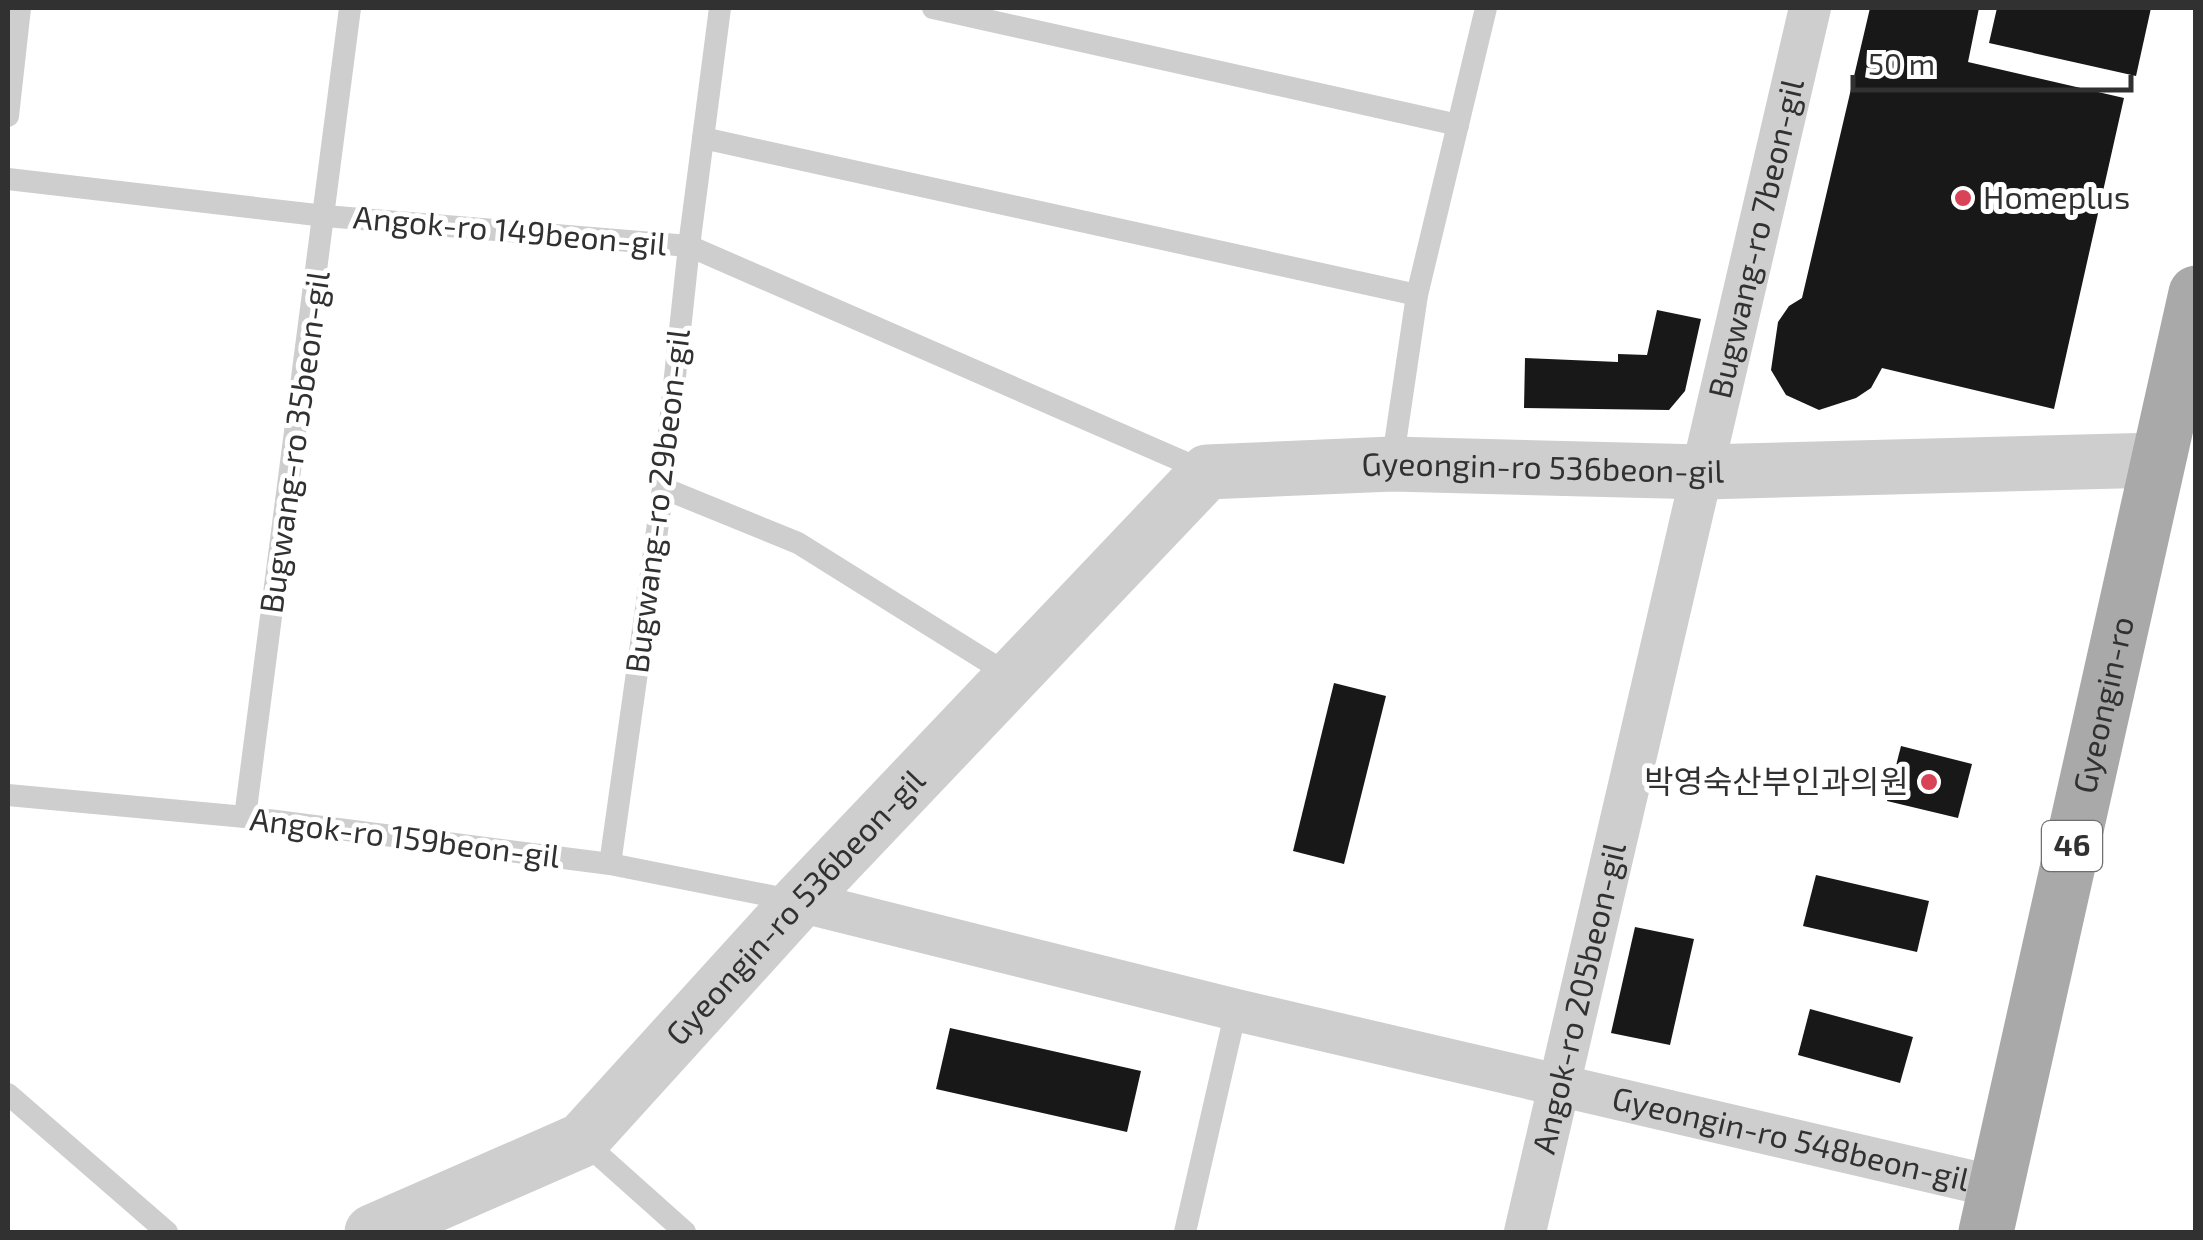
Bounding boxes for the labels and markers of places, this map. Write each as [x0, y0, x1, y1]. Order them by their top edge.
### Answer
place label: Homeplus [1983, 177, 2130, 215]
marker: Homeplus [1952, 187, 1974, 209]
place label: 박영숙산부인과의원 [1644, 761, 1909, 799]
marker: 박영숙산부인과의원 [1918, 771, 1940, 793]

